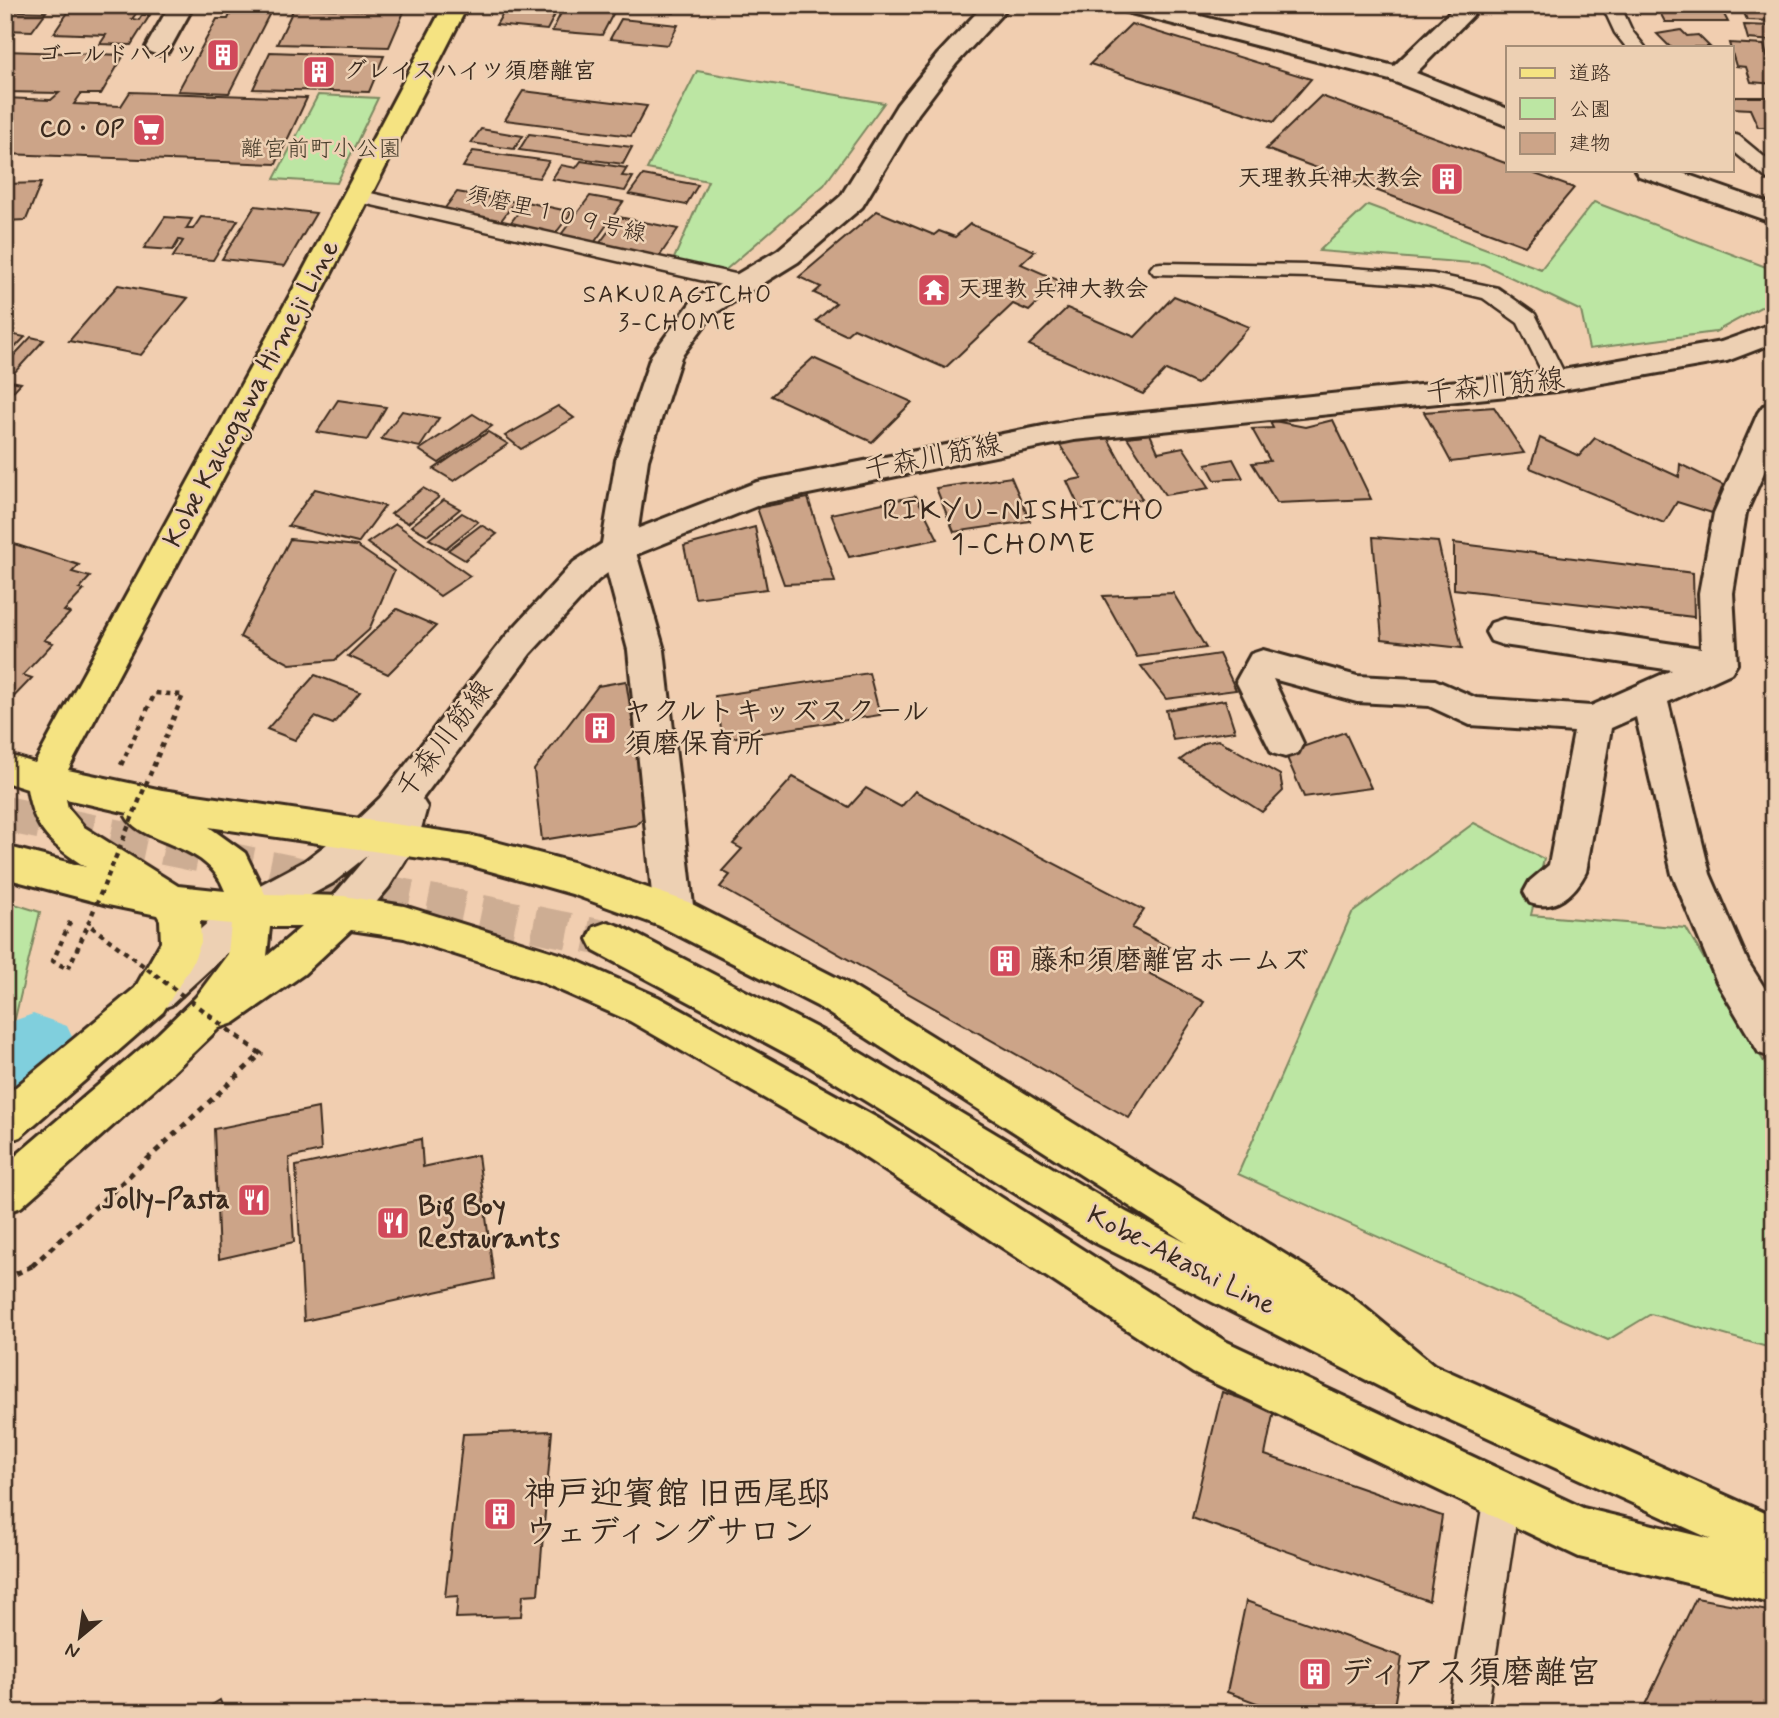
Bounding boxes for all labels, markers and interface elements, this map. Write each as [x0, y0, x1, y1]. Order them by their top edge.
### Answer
building icon: ゴールドハイツ [204, 36, 242, 74]
place label: ゴールドハイツ [38, 40, 198, 70]
legend [1506, 46, 1734, 172]
building icon: グレイスハイツ須磨離宮 [300, 53, 338, 91]
place label: グレイスハイツ須磨離宮 [344, 57, 596, 87]
text: 道路 [1569, 60, 1611, 88]
text: 公園 [1569, 96, 1611, 124]
supermarket icon: CO・OP [130, 111, 168, 149]
place label: CO・OP [40, 115, 124, 145]
text: 建物 [1569, 130, 1611, 158]
park label: 離宮前町小公園 [241, 135, 402, 165]
building icon: 天理教兵神大教会 [1428, 160, 1466, 198]
place label: 天理教兵神大教会 [1238, 164, 1422, 194]
street label: 須磨里１０９号線 [463, 180, 649, 250]
street label: Kobe Kakogawa Himeji Line [155, 233, 351, 555]
temple icon: 天理教 兵神大教会 [915, 271, 953, 309]
place label: 天理教 兵神大教会 [958, 275, 1148, 305]
district label: SAKURAGICHO 3-CHOME [583, 280, 773, 339]
street label: 千森川筋線 [1423, 361, 1567, 413]
street label: 千森川筋線 [861, 426, 1005, 490]
district label: RIKYU-NISHICHO 1-CHOME [882, 491, 1166, 564]
street label: 千森川筋線 [388, 673, 502, 807]
place label: ヤクルトキッズスクール 須磨保育所 [624, 694, 930, 763]
building icon: ヤクルトキッズスクール 須磨保育所 [581, 709, 619, 747]
building icon: 藤和須磨離宮ホームズ [986, 942, 1024, 980]
place label: 藤和須磨離宮ホームズ [1030, 943, 1309, 980]
restaurant icon: Jolly-Pasta [235, 1181, 273, 1219]
place label: Jolly-Pasta [102, 1182, 230, 1219]
place label: Big Boy Restaurants [418, 1189, 561, 1258]
street label: Kobe-Akashi Line [1080, 1197, 1282, 1325]
restaurant icon: Big Boy Restaurants [374, 1204, 412, 1242]
place label: 神戸迎賓館 旧西尾邸 ウェディングサロン [524, 1473, 830, 1555]
building icon: 神戸迎賓館 旧西尾邸 ウェディングサロン [481, 1495, 519, 1533]
north arrow [46, 1602, 116, 1672]
text: N [61, 1637, 84, 1665]
place label: ディアス須磨離宮 [1340, 1652, 1600, 1696]
building icon: ディアス須磨離宮 [1296, 1655, 1334, 1693]

